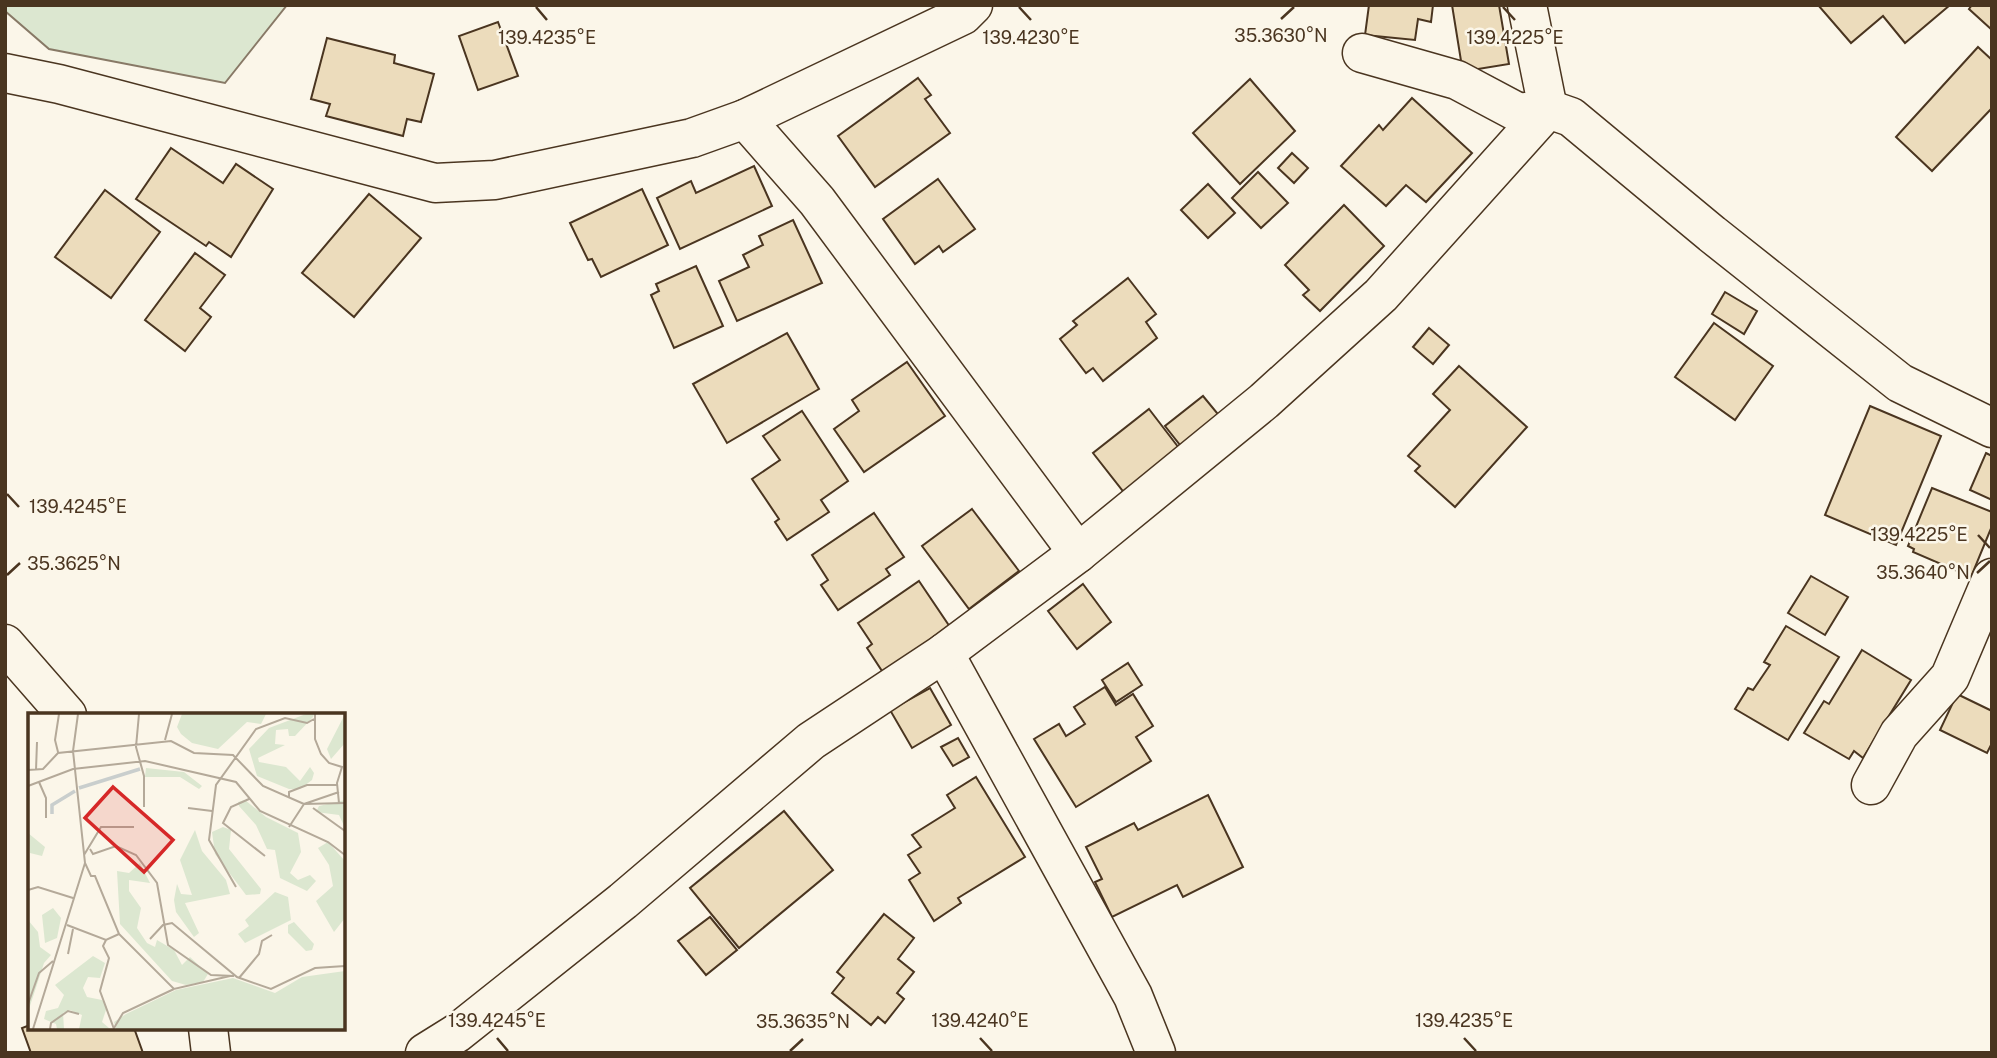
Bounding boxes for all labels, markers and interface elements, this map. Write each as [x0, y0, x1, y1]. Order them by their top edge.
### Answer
text: 35.3630°N [1234, 25, 1328, 46]
text: 139.4235°E [498, 27, 596, 48]
text: 139.4230°E [982, 27, 1080, 48]
text: 139.4225°E [1466, 27, 1564, 48]
text: 139.4245°E [29, 496, 127, 517]
text: 139.4225°E [1870, 524, 1968, 545]
text: 35.3625°N [27, 553, 121, 574]
text: 35.3640°N [1876, 562, 1970, 583]
inset map [28, 713, 345, 1030]
text: 139.4245°E [448, 1010, 546, 1031]
text: 139.4240°E [931, 1010, 1029, 1031]
text: 139.4235°E [1415, 1010, 1513, 1031]
text: 35.3635°N [756, 1011, 850, 1032]

